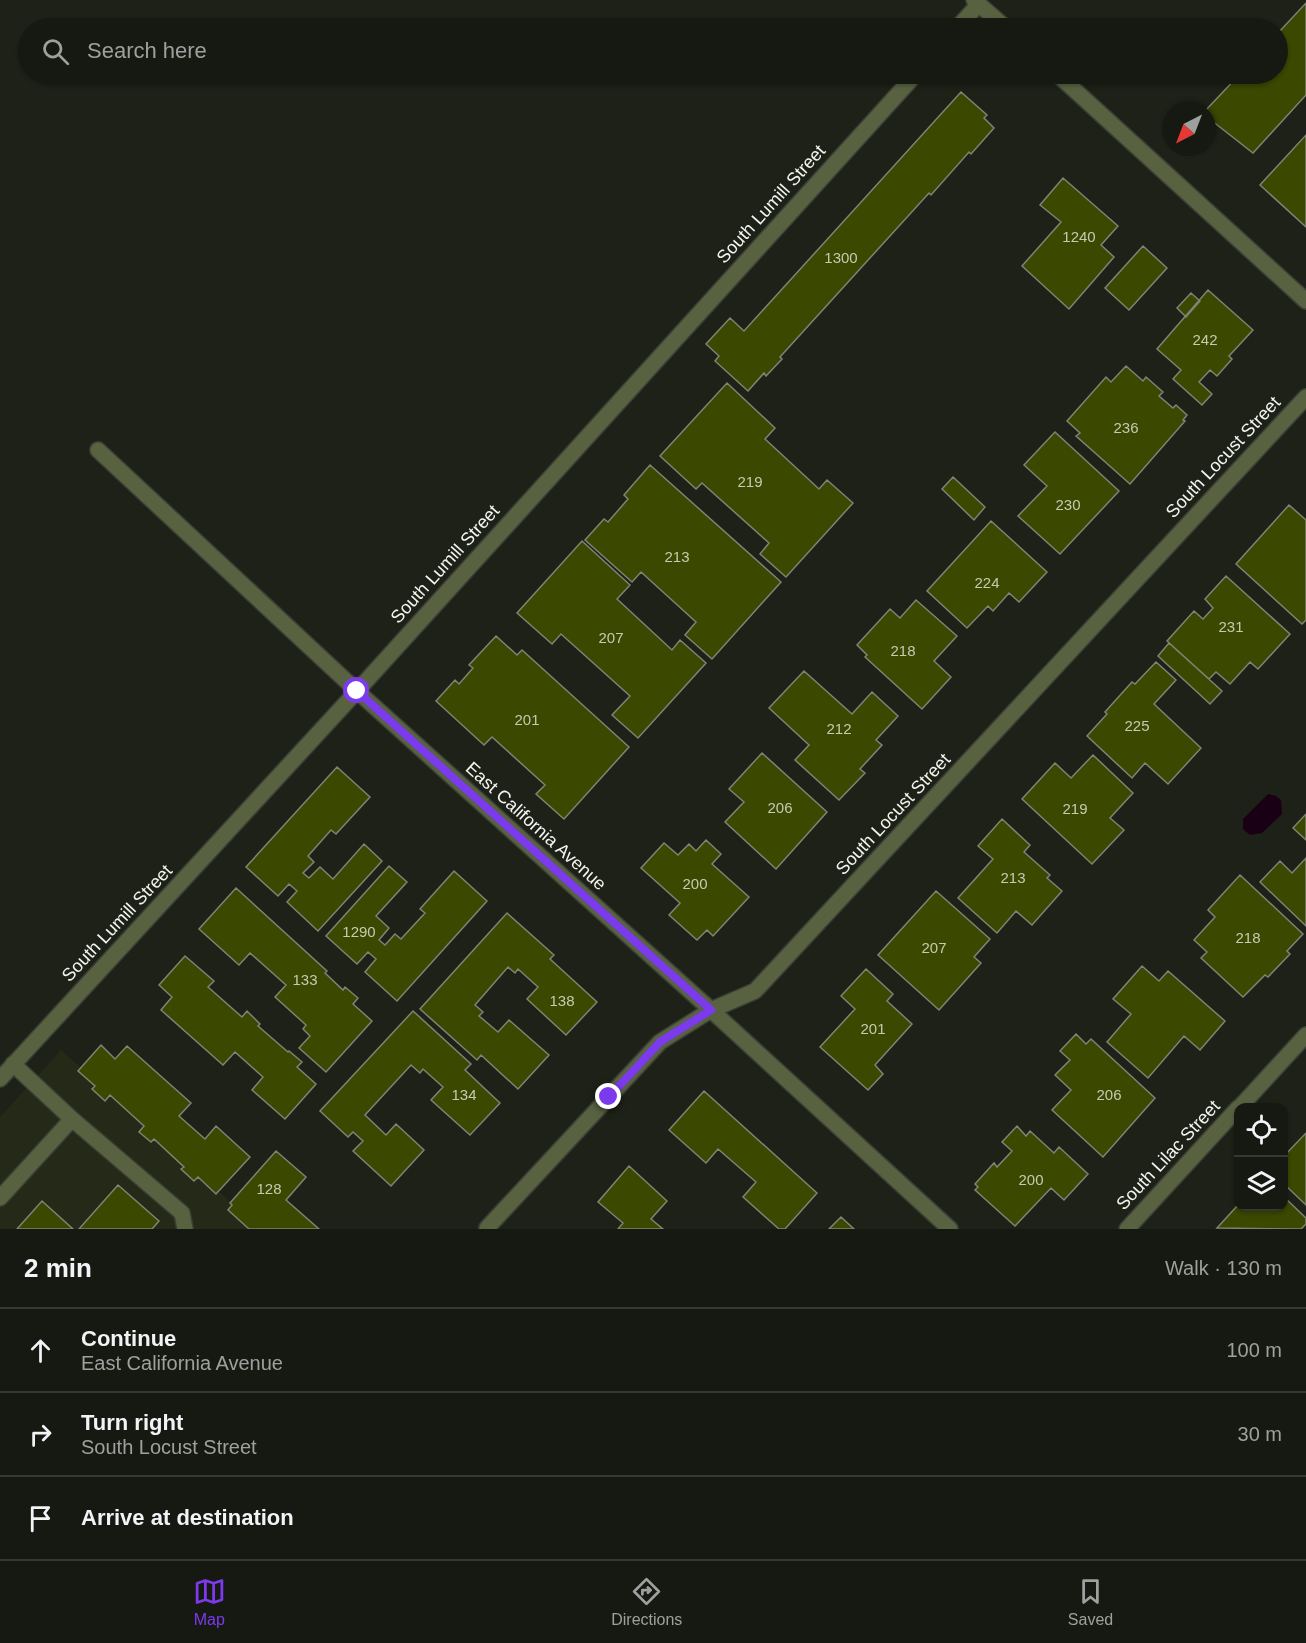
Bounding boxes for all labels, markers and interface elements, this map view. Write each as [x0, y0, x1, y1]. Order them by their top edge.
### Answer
search box [18, 18, 1288, 84]
icon: search [39, 35, 72, 68]
text: Search here [87, 38, 207, 63]
north arrow [1162, 102, 1216, 156]
street label: South Lumill Street [713, 141, 829, 267]
house number: 1240 [1062, 228, 1096, 245]
house number: 1300 [824, 249, 858, 266]
house number: 242 [1192, 331, 1218, 348]
street label: South Locust Street [1162, 392, 1284, 522]
house number: 236 [1113, 419, 1139, 436]
house number: 219 [737, 473, 763, 490]
house number: 230 [1055, 496, 1081, 513]
street label: South Lumill Street [387, 501, 503, 627]
house number: 213 [664, 548, 690, 565]
house number: 224 [974, 574, 1000, 591]
house number: 231 [1218, 618, 1244, 635]
house number: 207 [598, 629, 624, 646]
house number: 218 [890, 642, 916, 659]
route start [343, 677, 369, 703]
house number: 201 [514, 711, 540, 728]
house number: 225 [1124, 717, 1150, 734]
house number: 212 [826, 720, 852, 737]
street label: South Locust Street [832, 749, 954, 879]
street label: East California Avenue [462, 758, 610, 894]
house number: 206 [767, 799, 793, 816]
house number: 219 [1062, 800, 1088, 817]
street label: South Lumill Street [58, 861, 176, 985]
house number: 213 [1000, 869, 1026, 886]
house number: 200 [682, 875, 708, 892]
house number: 1290 [342, 923, 376, 940]
house number: 218 [1235, 929, 1261, 946]
house number: 207 [921, 939, 947, 956]
house number: 133 [292, 971, 318, 988]
house number: 138 [549, 992, 575, 1009]
house number: 201 [860, 1020, 886, 1037]
route end [595, 1083, 621, 1109]
house number: 134 [451, 1086, 477, 1103]
house number: 206 [1096, 1086, 1122, 1103]
street label: South Lilac Street [1112, 1096, 1224, 1214]
map controls [1234, 1103, 1288, 1211]
button: locate [1234, 1103, 1288, 1157]
button: layers [1234, 1157, 1288, 1211]
house number: 200 [1018, 1171, 1044, 1188]
house number: 128 [256, 1180, 282, 1197]
text: 2 min [24, 1253, 92, 1283]
text: Walk · 130 m [1165, 1257, 1282, 1279]
text: Continue [81, 1326, 176, 1351]
icon: ahead [24, 1334, 57, 1367]
text: 100 m [1226, 1339, 1282, 1361]
text: East California Avenue [81, 1352, 283, 1374]
text: Turn right [81, 1410, 183, 1435]
icon: right [24, 1418, 57, 1451]
text: 30 m [1238, 1423, 1282, 1445]
text: South Locust Street [81, 1436, 257, 1458]
icon: arrive [24, 1502, 57, 1535]
text: Arrive at destination [81, 1505, 294, 1530]
tab: Map [193, 1575, 226, 1629]
tab: Directions [611, 1575, 682, 1629]
tab: Saved [1068, 1575, 1113, 1629]

